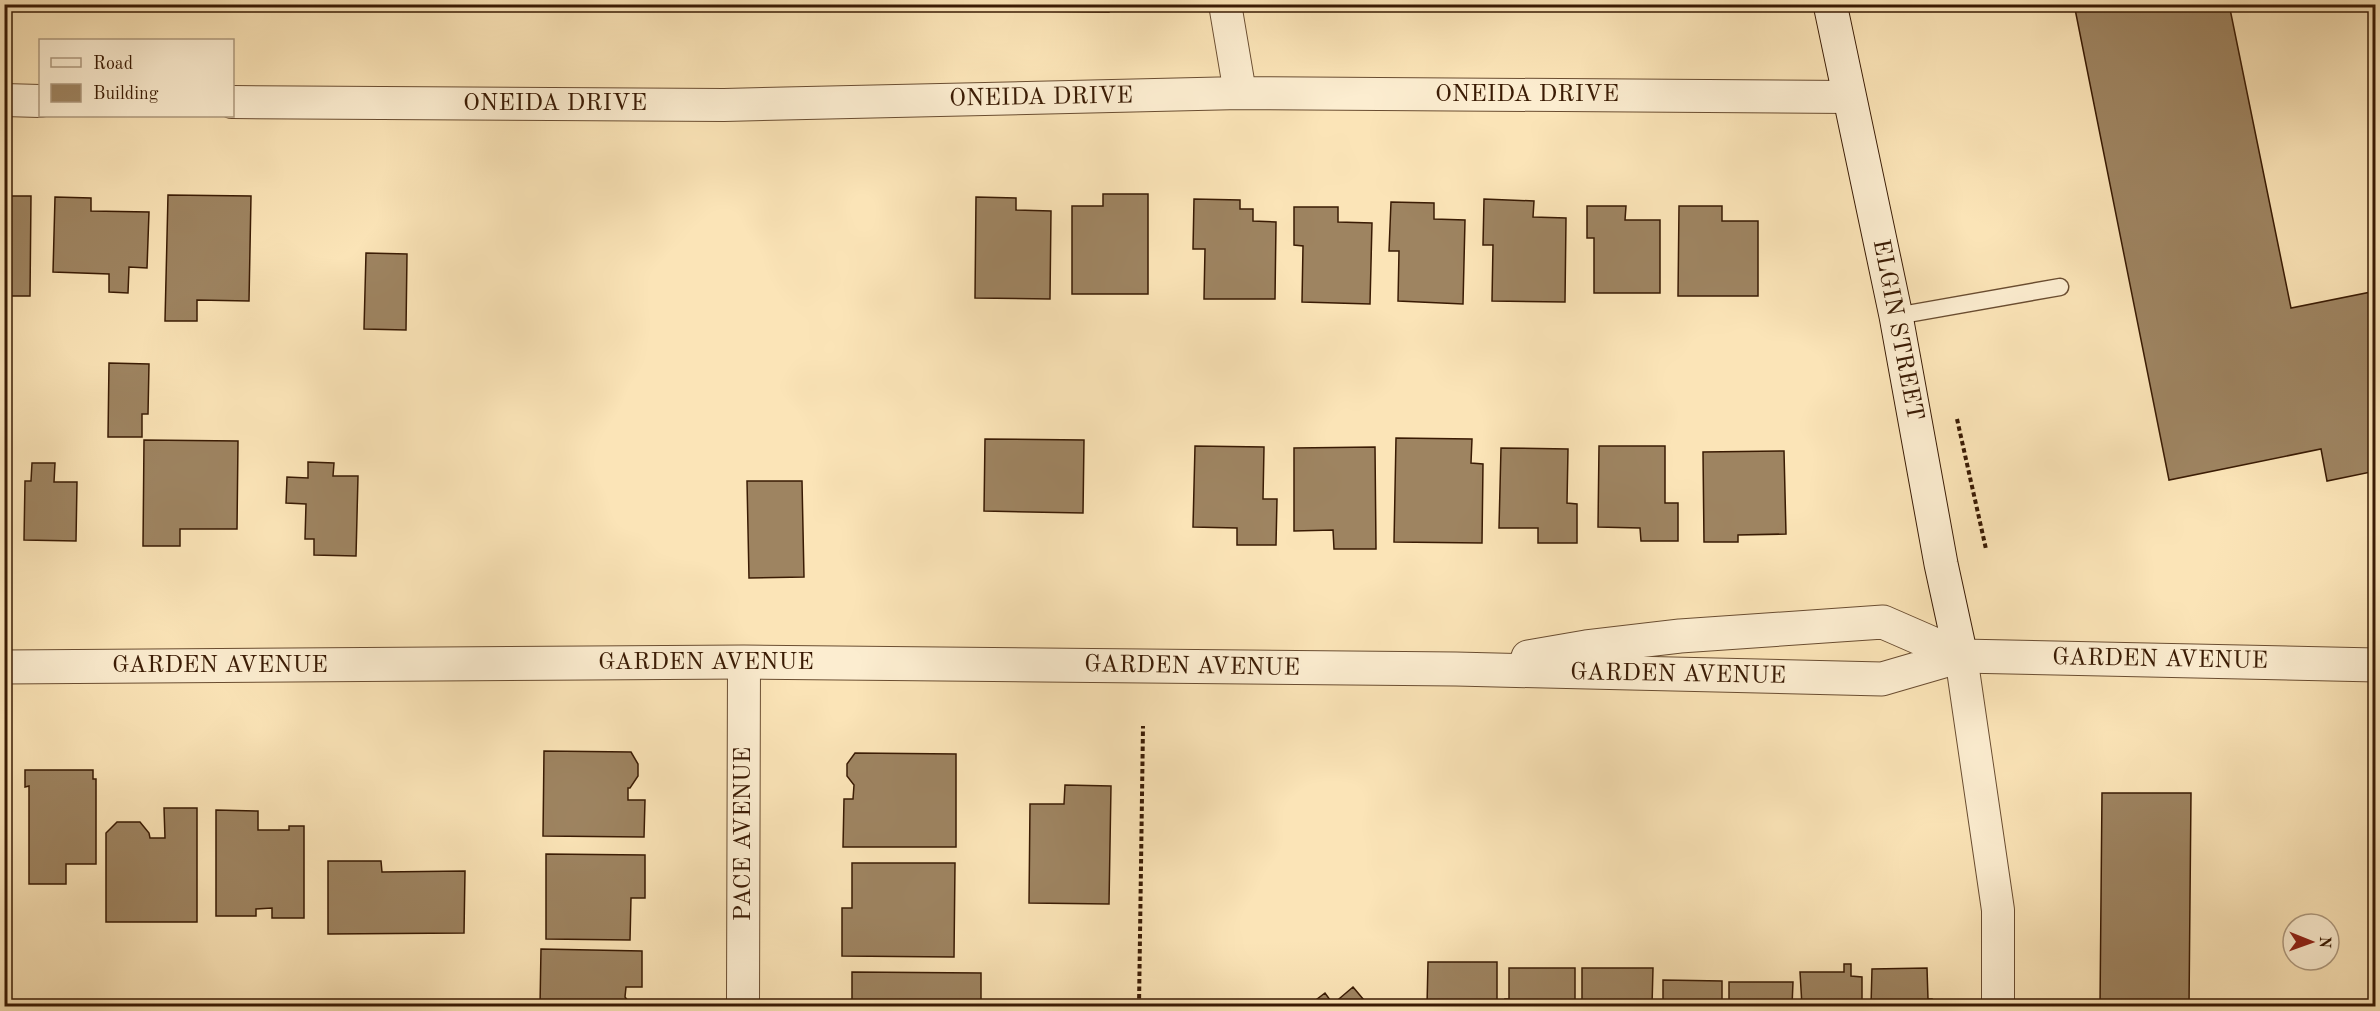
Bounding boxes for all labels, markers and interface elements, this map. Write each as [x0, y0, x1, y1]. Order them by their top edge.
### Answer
legend [39, 39, 234, 117]
text: Road [93, 55, 133, 73]
street label: ONEIDA DRIVE [1435, 83, 1619, 107]
street label: ONEIDA DRIVE [949, 84, 1133, 112]
text: Building [93, 85, 159, 103]
street label: ONEIDA DRIVE [463, 92, 647, 116]
street label: ELGIN STREET [1868, 237, 1926, 423]
street label: GARDEN AVENUE [2052, 646, 2268, 674]
street label: GARDEN AVENUE [598, 651, 814, 675]
street label: GARDEN AVENUE [1084, 653, 1300, 681]
street label: GARDEN AVENUE [112, 654, 328, 678]
street label: GARDEN AVENUE [1570, 661, 1786, 689]
street label: PACE AVENUE [732, 747, 756, 921]
north arrow [2281, 912, 2341, 972]
text: N [2316, 936, 2332, 949]

